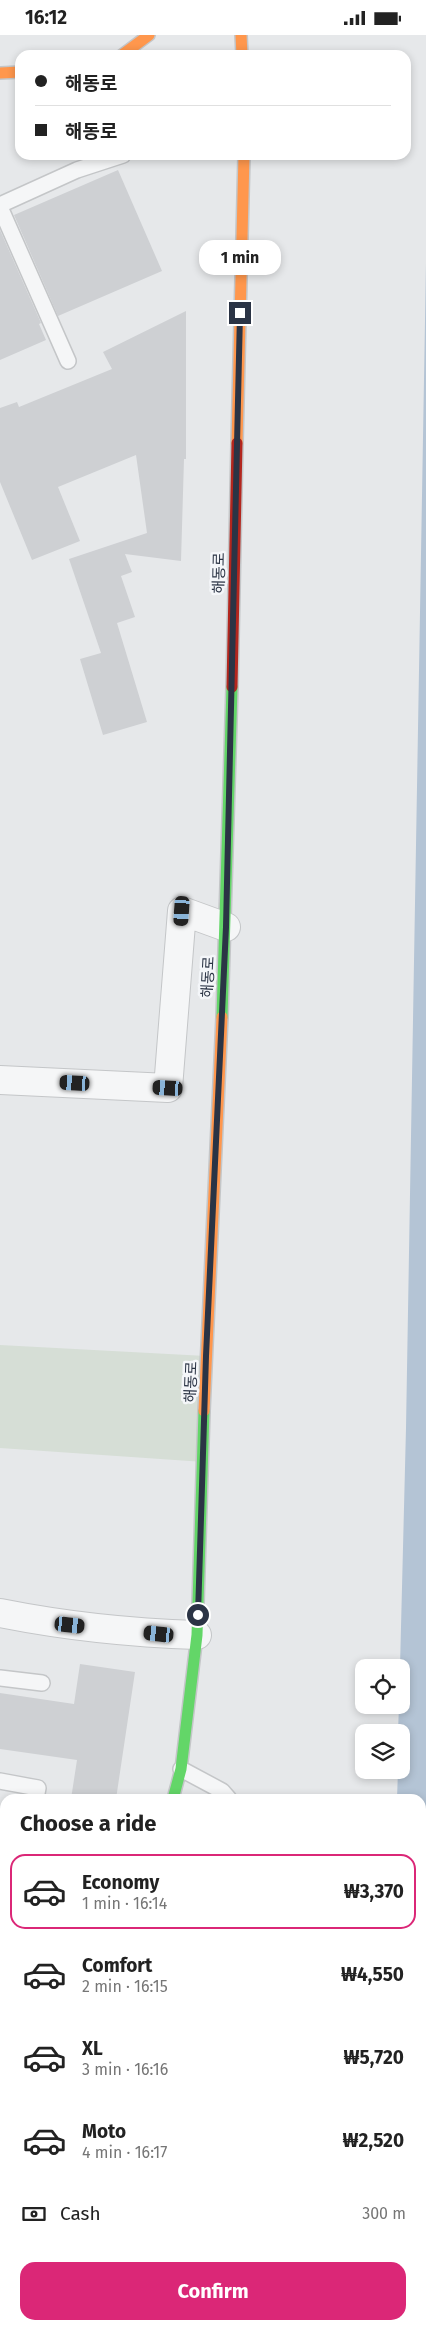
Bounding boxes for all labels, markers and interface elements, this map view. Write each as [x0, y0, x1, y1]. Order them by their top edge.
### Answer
text: 16:12 [25, 6, 67, 29]
text: 해동로 [65, 72, 117, 95]
text: 해동로 [65, 120, 117, 143]
callout: 1 min [199, 241, 281, 275]
text: 1 min [221, 248, 259, 267]
route end [229, 302, 251, 324]
street label: 해동로 [210, 552, 228, 594]
car [173, 896, 190, 926]
street label: 해동로 [198, 956, 218, 998]
car [59, 1075, 90, 1091]
car [152, 1080, 183, 1096]
street label: 해동로 [181, 1361, 201, 1403]
route start [187, 1604, 209, 1626]
car [54, 1616, 85, 1634]
car [143, 1625, 174, 1643]
map controls [355, 1659, 410, 1779]
button: locate [355, 1659, 410, 1714]
button: layers [355, 1724, 410, 1779]
text: Choose a ride [20, 1810, 156, 1837]
icon: car [22, 1869, 67, 1914]
text: Economy [82, 1871, 159, 1894]
text: ₩3,370 [344, 1880, 404, 1903]
text: 1 min · 16:14 [82, 1894, 167, 1913]
icon: car [22, 1952, 67, 1997]
text: Comfort [82, 1954, 152, 1977]
text: ₩4,550 [341, 1963, 404, 1986]
text: 2 min · 16:15 [82, 1977, 168, 1996]
icon: car [22, 2035, 67, 2080]
text: XL [82, 2037, 103, 2060]
text: ₩5,720 [344, 2046, 404, 2069]
text: 3 min · 16:16 [82, 2060, 168, 2079]
icon: car [22, 2118, 67, 2163]
text: Moto [82, 2120, 126, 2143]
text: ₩2,520 [343, 2129, 404, 2152]
text: 4 min · 16:17 [82, 2143, 167, 2162]
icon: cash [20, 2200, 48, 2228]
text: Cash [60, 2202, 101, 2225]
text: 300 m [362, 2204, 406, 2223]
button: Confirm [20, 2262, 406, 2320]

